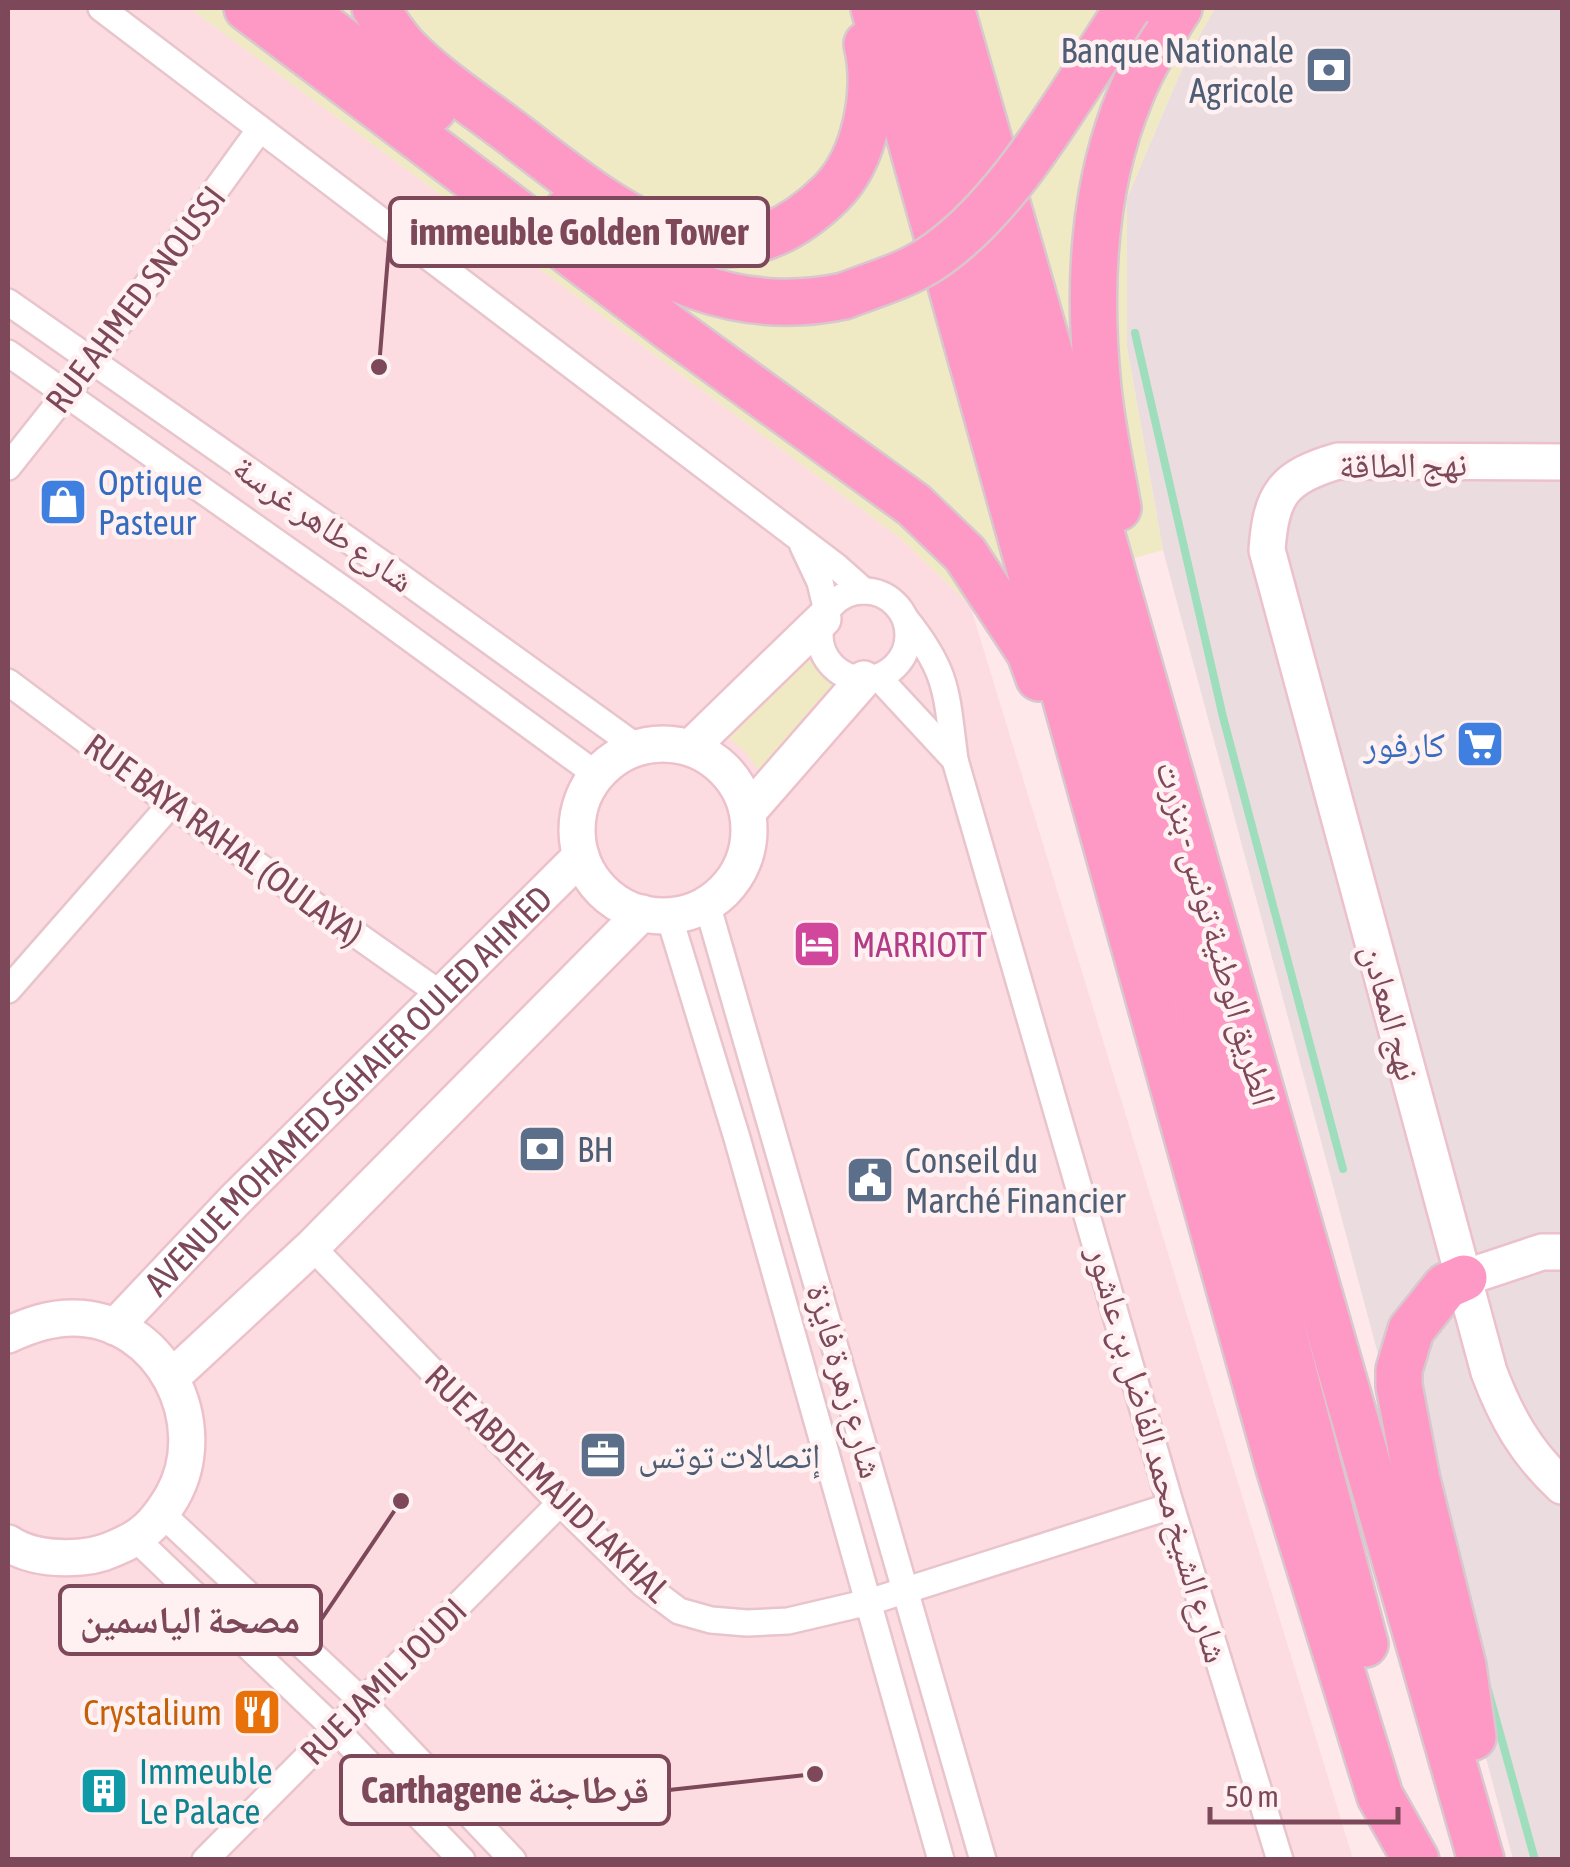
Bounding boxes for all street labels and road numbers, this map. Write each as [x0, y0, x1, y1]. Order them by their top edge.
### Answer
street label: RUE AHMED SNOUSSI [37, 178, 233, 420]
street label: نهج الطاقة [1339, 443, 1468, 488]
street label: شارع طاهر غرسة [225, 446, 422, 602]
street label: RUE BAYA RAHAL (OULAYA) [77, 725, 371, 953]
street label: الطريق الوطنية تونس - بنزرت [1147, 756, 1285, 1110]
street label: AVENUE MOHAMED SGHAIER OULED AHMED [136, 877, 559, 1303]
street label: نهج المعادن [1352, 939, 1429, 1085]
street label: شارع الشيخ محمد الفاضل بن عاشور [1077, 1240, 1238, 1668]
street label: شارع زهرة فايزة [796, 1279, 893, 1483]
street label: RUE ABDELMAJID LAKHAL [418, 1356, 679, 1610]
street label: RUE JAMIL JOUDI [292, 1590, 474, 1772]

